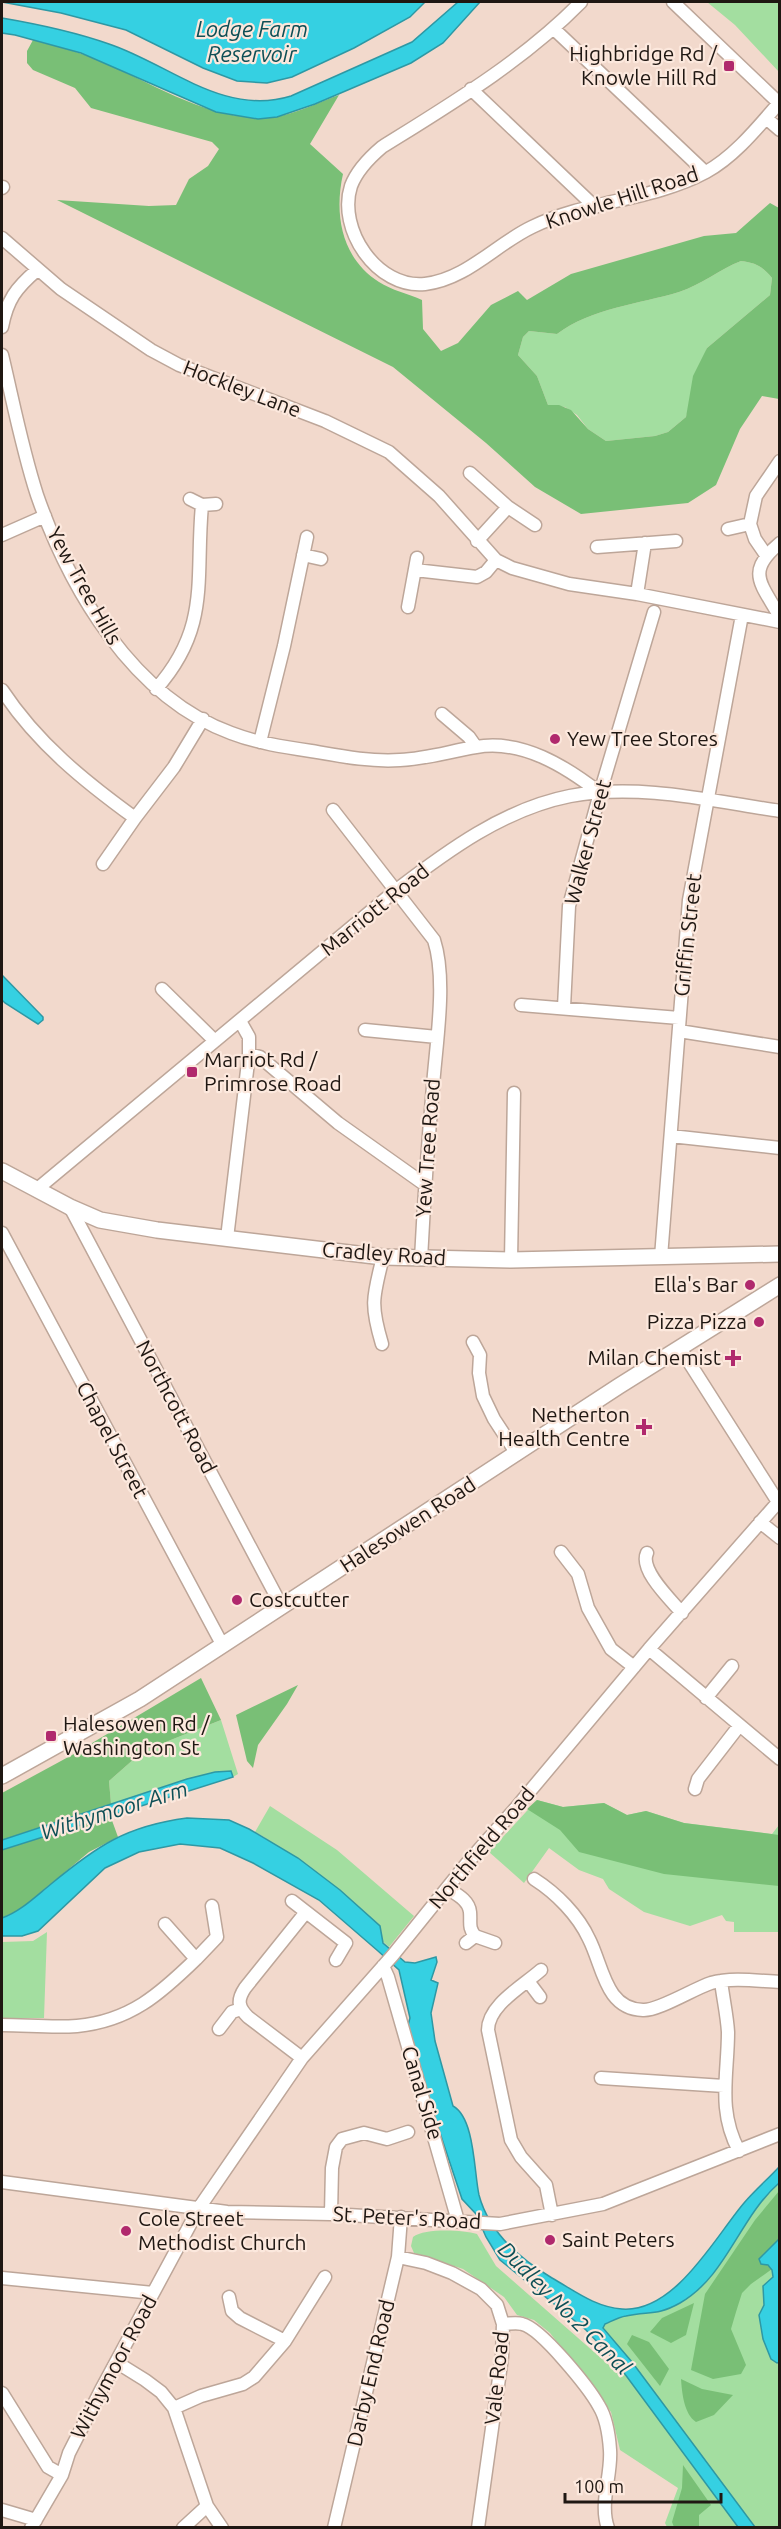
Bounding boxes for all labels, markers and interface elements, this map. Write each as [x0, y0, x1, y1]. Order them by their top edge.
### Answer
water label: Lodge Farm Reservoir [196, 16, 308, 66]
place label: Highbridge Rd / Knowle Hill Rd [569, 41, 718, 89]
marker: Highbridge Rd / Knowle Hill Rd [722, 59, 736, 73]
street label: Knowle Hill Road [542, 161, 701, 233]
street label: Hockley Lane [180, 355, 305, 422]
street label: Yew Tree Hills [43, 523, 127, 648]
place label: Yew Tree Stores [567, 726, 718, 750]
marker: Yew Tree Stores [548, 732, 562, 746]
street label: Walker Street [559, 777, 615, 907]
street label: Marriott Road [315, 858, 433, 960]
street label: Griffin Street [669, 872, 705, 998]
place label: Marriot Rd / Primrose Road [204, 1047, 342, 1095]
marker: Marriot Rd / Primrose Road [185, 1065, 199, 1079]
street label: Yew Tree Road [410, 1078, 444, 1218]
street label: Cradley Road [321, 1237, 447, 1269]
place label: Ella's Bar [654, 1272, 738, 1296]
marker: Ella's Bar [743, 1278, 757, 1292]
place label: Pizza Pizza [647, 1309, 747, 1333]
marker: Pizza Pizza [752, 1315, 766, 1329]
street label: Northcott Road [132, 1336, 222, 1477]
place label: Milan Chemist [587, 1345, 721, 1369]
marker: Milan Chemist [726, 1351, 740, 1365]
street label: Chapel Street [72, 1377, 154, 1502]
place label: Netherton Health Centre [498, 1402, 630, 1450]
marker: Netherton Health Centre [635, 1418, 653, 1436]
street label: Halesowen Road [335, 1471, 480, 1577]
place label: Costcutter [249, 1587, 349, 1611]
marker: Costcutter [230, 1593, 244, 1607]
place label: Halesowen Rd / Washington St [63, 1711, 211, 1759]
marker: Halesowen Rd / Washington St [44, 1729, 58, 1743]
water label: Withymoor Arm [37, 1775, 190, 1844]
street label: Northfield Road [423, 1782, 539, 1913]
street label: Canal Side [397, 2043, 449, 2142]
street label: St. Peter's Road [332, 2201, 482, 2233]
place label: Cole Street Methodist Church [138, 2206, 306, 2254]
marker: Cole Street Methodist Church [119, 2224, 133, 2238]
place label: Saint Peters [562, 2227, 675, 2251]
marker: Saint Peters [543, 2233, 557, 2247]
water label: Dudley No.2 Canal [494, 2236, 637, 2379]
street label: Withymoor Road [65, 2291, 161, 2442]
street label: Darby End Road [341, 2297, 399, 2449]
street label: Vale Road [479, 2330, 513, 2426]
scale bar [565, 2466, 721, 2504]
text: 100 m [574, 2476, 624, 2496]

